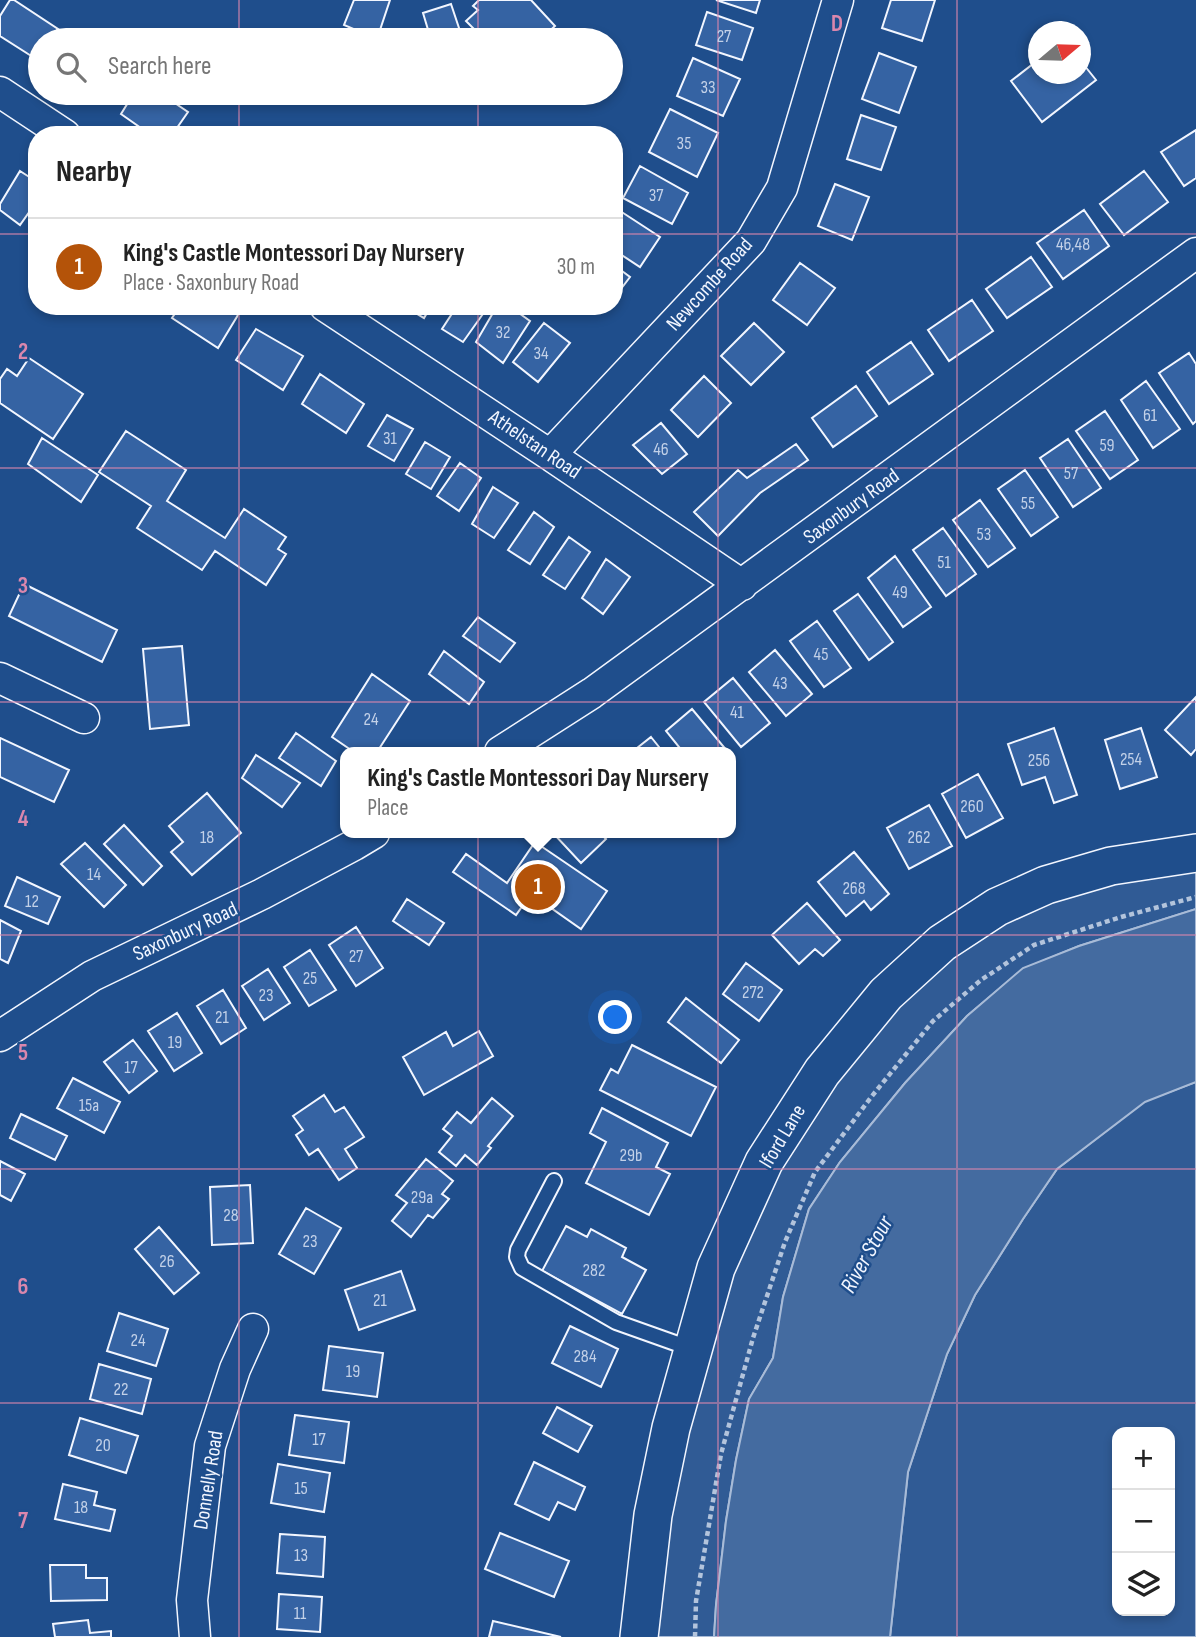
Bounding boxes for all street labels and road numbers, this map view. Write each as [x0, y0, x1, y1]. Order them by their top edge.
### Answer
street label: Newcombe Road [661, 233, 758, 336]
street label: Athelstan Road [483, 404, 586, 484]
street label: Saxonbury Road [798, 463, 904, 550]
street label: Saxonbury Road [129, 896, 241, 967]
street label: Iford Lane [754, 1100, 811, 1173]
street label: Donnelly Road [188, 1429, 229, 1531]

